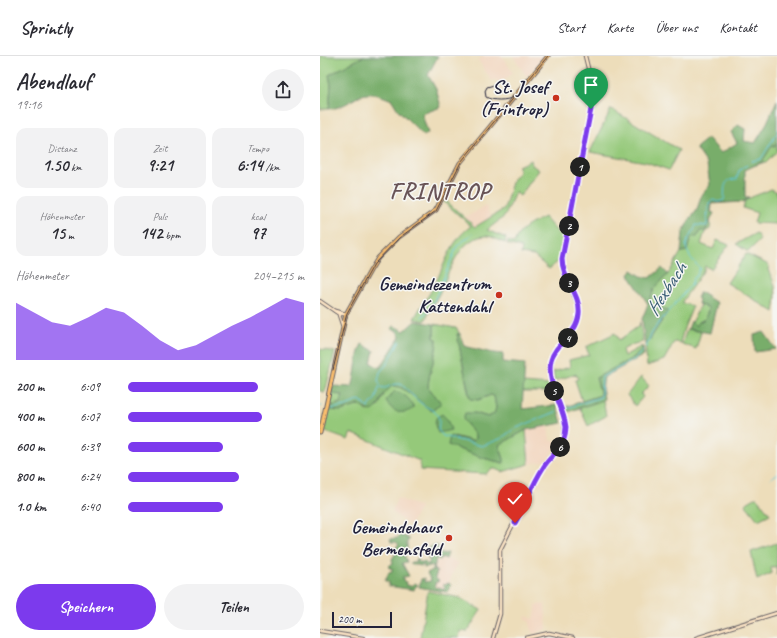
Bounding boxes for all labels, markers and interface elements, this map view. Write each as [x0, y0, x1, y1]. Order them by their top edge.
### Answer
text: Sprintly [20, 16, 72, 40]
text: Start [557, 19, 585, 36]
text: Karte [607, 19, 633, 36]
text: Über uns [655, 19, 697, 36]
text: Kontakt [719, 19, 757, 36]
text: Abendlauf [16, 68, 91, 96]
pin [574, 68, 608, 109]
button: share [262, 69, 304, 111]
icon: arrive [580, 74, 602, 96]
place label: St. Josef (Frintrop) [480, 75, 552, 121]
marker: St. Josef (Frintrop) [551, 93, 561, 103]
text: 19:16 [16, 97, 42, 113]
text: Distanz [48, 141, 76, 155]
text: Zeit [153, 141, 167, 155]
text: Tempo [247, 141, 269, 155]
text: 1.50 [42, 155, 68, 176]
text: 9:21 [147, 155, 173, 176]
text: 6:14 [236, 155, 263, 176]
pin: 1 [570, 157, 590, 177]
text: km [68, 160, 82, 174]
text: /km [263, 160, 280, 174]
text: 1 [578, 160, 582, 174]
district label: FRINTROP [390, 177, 493, 206]
text: Höhenmeter [40, 209, 84, 223]
text: Puls [153, 209, 167, 223]
text: kcal [251, 209, 265, 223]
pin: 2 [559, 216, 579, 236]
text: 2 [567, 219, 571, 233]
text: 15 [50, 223, 65, 244]
text: 142 [140, 223, 163, 244]
text: 97 [250, 223, 266, 244]
text: m [65, 228, 74, 242]
text: bpm [163, 228, 180, 242]
water label: Hexbach [640, 256, 693, 320]
text: Höhenmeter [16, 268, 69, 284]
text: 204–215 m [253, 268, 304, 284]
place label: Gemeindezentrum Kattendahl [379, 272, 495, 318]
pin: 3 [559, 273, 579, 293]
text: 3 [567, 276, 571, 290]
marker: Gemeindezentrum Kattendahl [494, 290, 504, 300]
pin: 4 [558, 328, 578, 348]
text: 4 [566, 331, 570, 345]
text: 200 m [16, 379, 44, 395]
text: 6:09 [80, 379, 100, 395]
pin: 5 [544, 381, 564, 401]
text: 5 [552, 384, 556, 398]
text: 400 m [16, 409, 44, 425]
text: 6:07 [80, 409, 100, 425]
pin: 6 [550, 437, 570, 457]
text: 600 m [16, 439, 44, 455]
text: 6:39 [80, 439, 100, 455]
text: 6 [557, 440, 563, 454]
text: 800 m [16, 469, 44, 485]
text: 6:24 [80, 469, 100, 485]
pin [498, 482, 532, 523]
icon: check [504, 488, 526, 510]
text: 1.0 km [16, 499, 46, 515]
text: 6:40 [80, 499, 100, 515]
place label: Gemeindehaus Bermensfeld [351, 515, 444, 561]
marker: Gemeindehaus Bermensfeld [444, 533, 454, 543]
button: Speichern [16, 584, 156, 630]
button: Teilen [164, 584, 304, 630]
scale bar [332, 610, 392, 629]
text: 200 m [338, 612, 362, 626]

